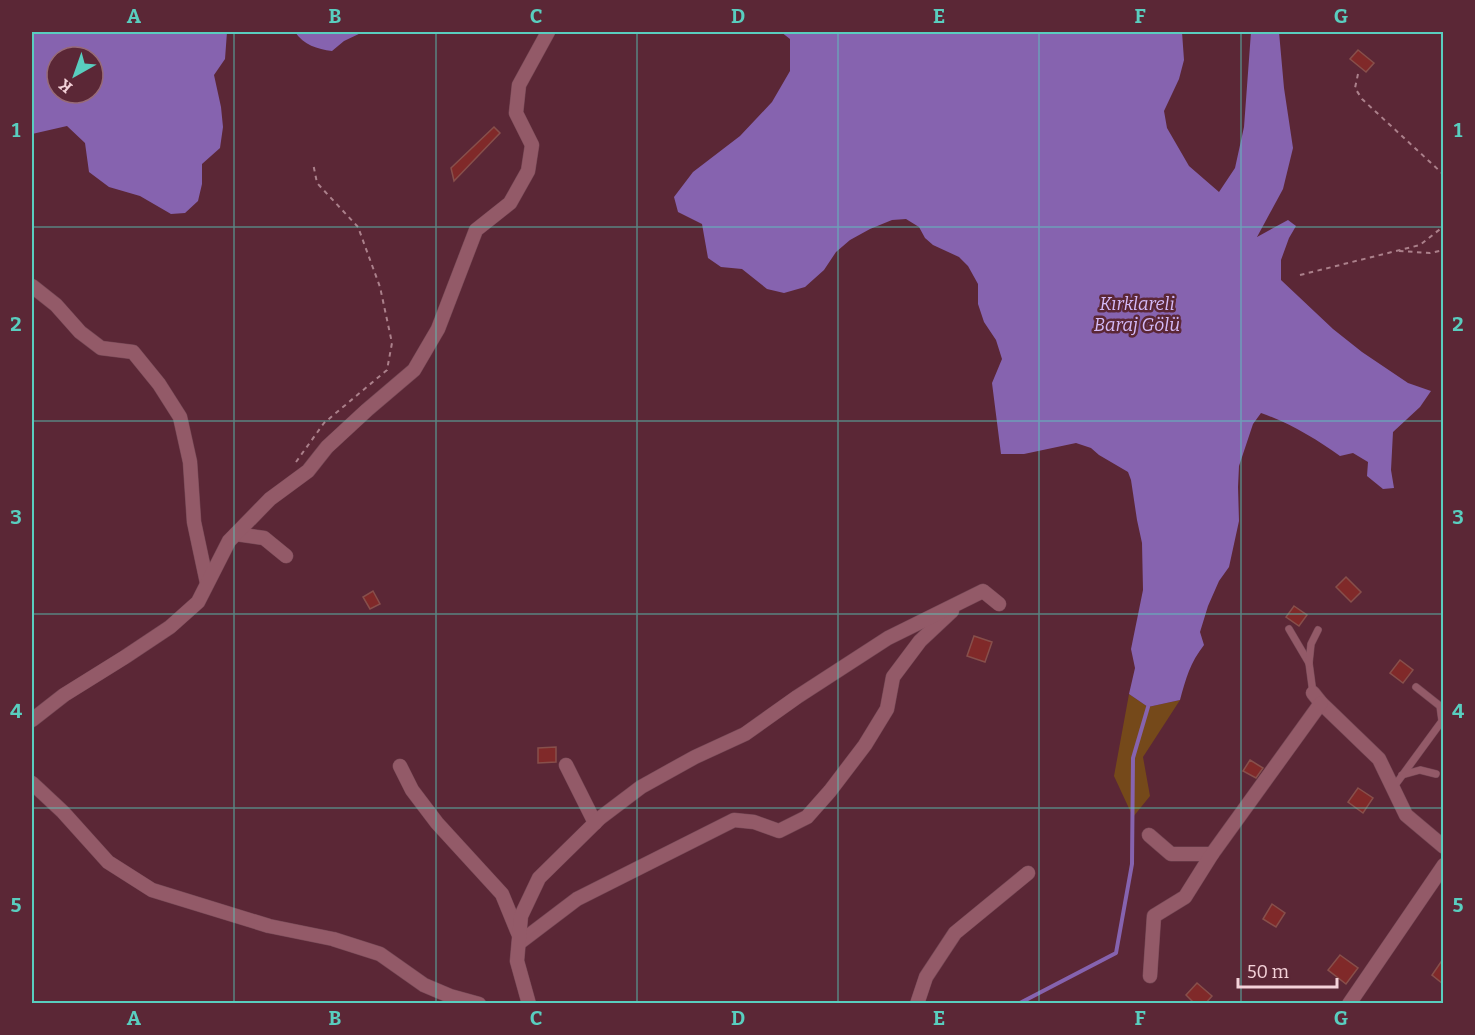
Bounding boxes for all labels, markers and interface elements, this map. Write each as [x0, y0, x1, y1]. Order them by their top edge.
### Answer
text: A [127, 4, 142, 28]
text: B [329, 4, 342, 28]
text: C [530, 4, 542, 28]
text: D [731, 4, 745, 28]
text: E [933, 4, 945, 28]
text: F [1134, 4, 1146, 28]
text: G [1334, 4, 1348, 28]
north arrow [45, 45, 105, 105]
text: K [55, 75, 76, 97]
text: 1 [12, 118, 21, 142]
text: 1 [1454, 118, 1463, 142]
water label: Kırklareli Baraj Gölü [1094, 293, 1180, 336]
text: 2 [10, 312, 22, 336]
text: 2 [1452, 312, 1464, 336]
text: 3 [10, 505, 22, 529]
text: 3 [1452, 505, 1464, 529]
text: 4 [10, 699, 22, 723]
text: 4 [1452, 699, 1464, 723]
text: 5 [11, 893, 22, 917]
text: 5 [1453, 893, 1464, 917]
scale bar [1238, 951, 1337, 989]
text: 50 m [1247, 961, 1289, 983]
text: A [127, 1006, 142, 1030]
text: B [329, 1006, 342, 1030]
text: C [530, 1006, 542, 1030]
text: D [731, 1006, 745, 1030]
text: E [933, 1006, 945, 1030]
text: F [1134, 1006, 1146, 1030]
text: G [1334, 1006, 1348, 1030]

